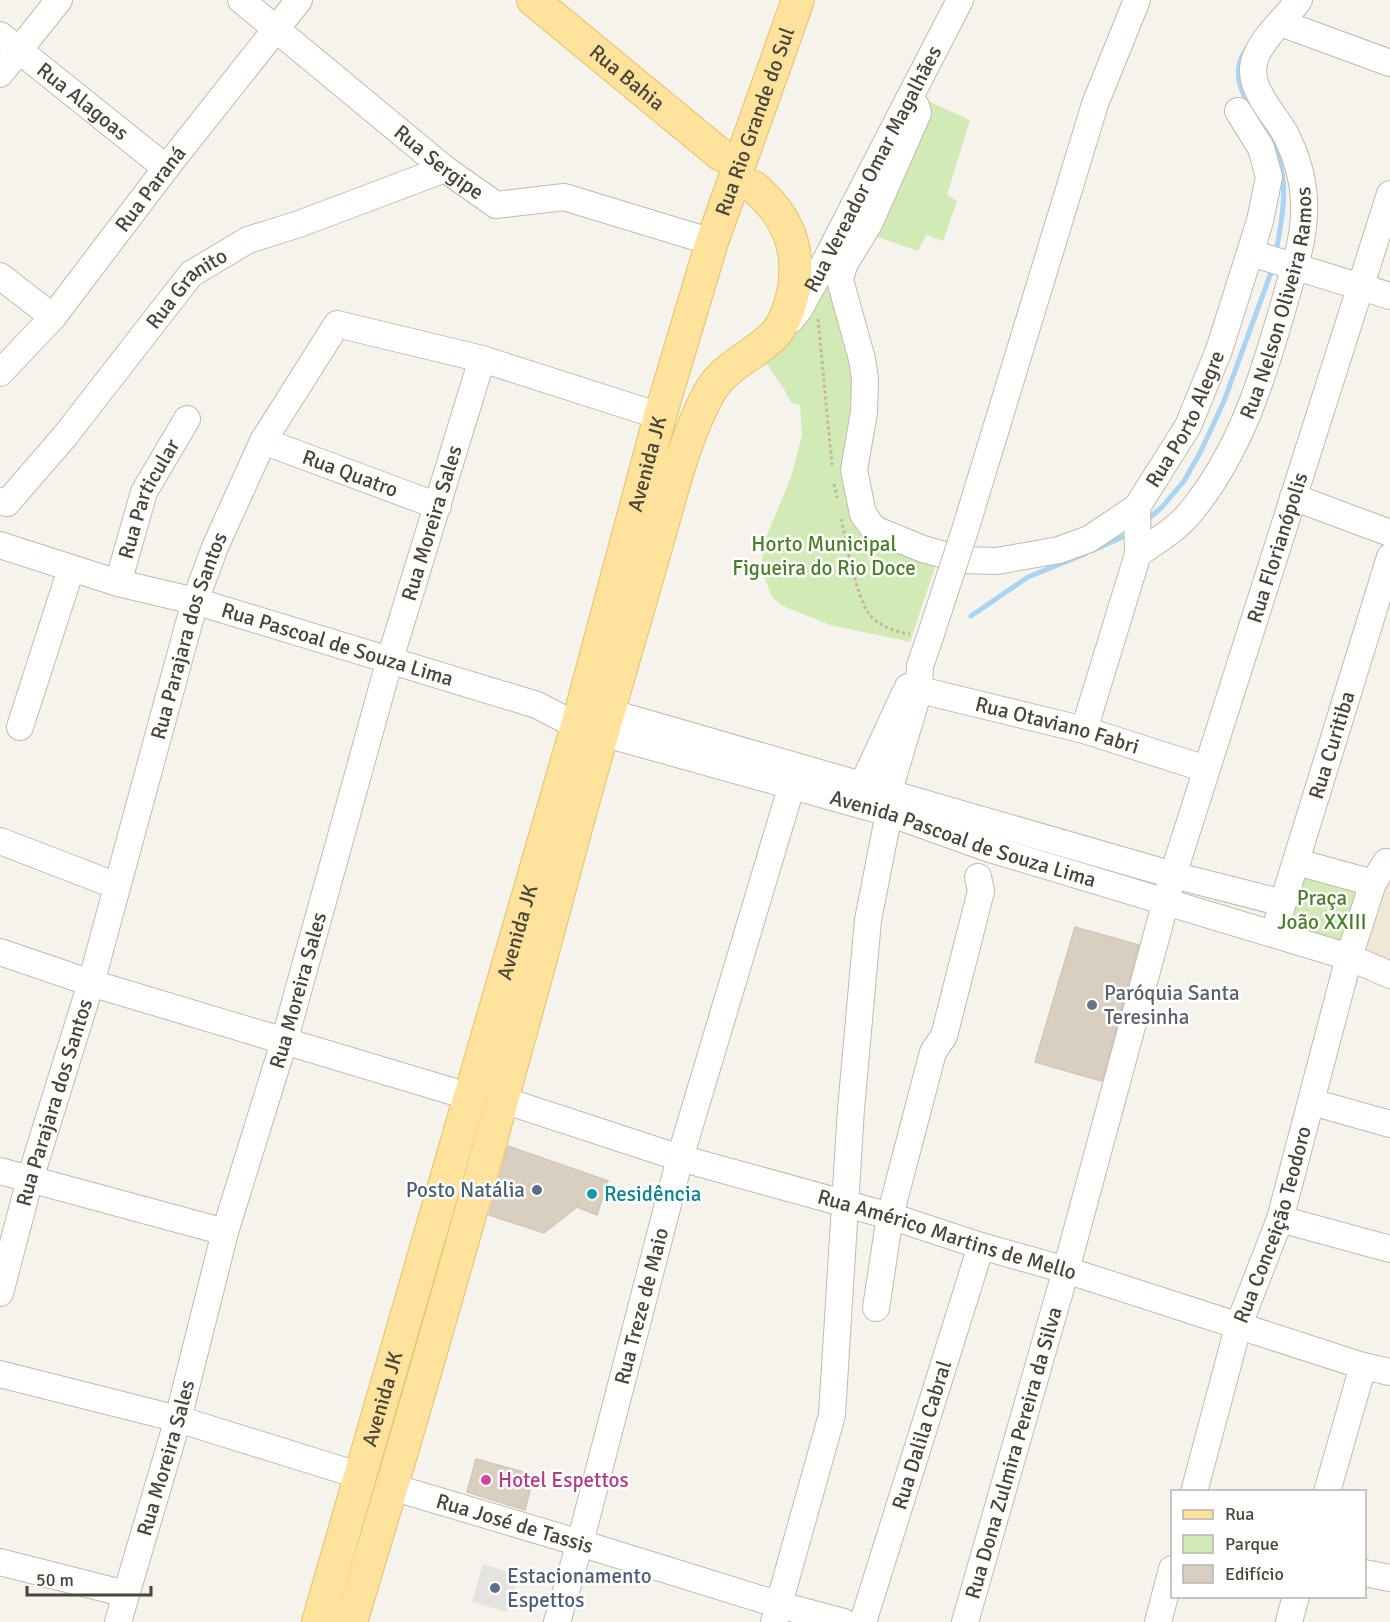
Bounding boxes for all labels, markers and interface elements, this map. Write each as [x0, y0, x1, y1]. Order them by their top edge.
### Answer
street label: Rua Rio Grande do Sul [709, 24, 800, 219]
street label: Rua Bahia [584, 39, 670, 116]
street label: Rua Vereador Omar Magalhães [798, 41, 947, 297]
street label: Rua Alagoas [32, 57, 134, 146]
street label: Rua Sergipe [389, 119, 489, 205]
street label: Rua Paraná [109, 141, 191, 237]
street label: Rua Nelson Oliveira Ramos [1234, 185, 1317, 423]
street label: Rua Granito [140, 242, 232, 334]
street label: Rua Porto Alegre [1140, 347, 1230, 492]
street label: Avenida JK [622, 413, 673, 515]
street label: Rua Particular [113, 434, 186, 562]
street label: Rua Moreira Sales [396, 442, 468, 604]
street label: Rua Quatro [299, 444, 402, 503]
street label: Rua Florianópolis [1241, 469, 1313, 626]
street label: Rua Parajara dos Santos [145, 528, 233, 742]
park label: Horto Municipal Figueira do Rio Doce [732, 531, 916, 581]
street label: Rua Pascoal de Souza Lima [218, 597, 457, 692]
street label: Rua Curitiba [1303, 688, 1361, 802]
street label: Rua Otaviano Fabri [972, 691, 1143, 760]
street label: Avenida Pascoal de Souza Lima [827, 784, 1099, 893]
street label: Avenida JK [491, 881, 544, 983]
park label: Praça João XXIII [1277, 885, 1367, 935]
street label: Rua Moreira Sales [264, 909, 332, 1072]
place label: Paróquia Santa Teresinha [1104, 980, 1240, 1030]
street label: Rua Parajara dos Santos [10, 996, 98, 1209]
marker: Paróquia Santa Teresinha [1085, 998, 1099, 1012]
street label: Rua Conceição Teodoro [1228, 1123, 1317, 1327]
place label: Posto Natália [406, 1177, 525, 1203]
place label: Residência [604, 1181, 701, 1207]
marker: Posto Natália [530, 1183, 544, 1197]
street label: Rua Américo Martins de Mello [815, 1184, 1080, 1286]
marker: Residência [585, 1187, 599, 1201]
street label: Rua Treze de Maio [609, 1225, 674, 1387]
street label: Rua Dona Zulmira Pereira da Silva [959, 1304, 1068, 1602]
street label: Avenida JK [356, 1348, 409, 1450]
street label: Rua Dalila Cabral [886, 1357, 957, 1513]
street label: Rua Moreira Sales [131, 1377, 200, 1539]
place label: Hotel Espettos [498, 1467, 629, 1493]
marker: Hotel Espettos [479, 1473, 493, 1487]
street label: Rua José de Tassis [433, 1488, 596, 1559]
legend [1171, 1490, 1366, 1598]
text: Rua [1225, 1503, 1254, 1525]
text: Parque [1225, 1533, 1279, 1555]
scale bar [27, 1559, 152, 1597]
place label: Estacionamento Espettos [507, 1563, 652, 1613]
text: Edifício [1225, 1563, 1284, 1585]
text: 50 m [36, 1569, 74, 1591]
marker: Estacionamento Espettos [488, 1581, 502, 1595]

